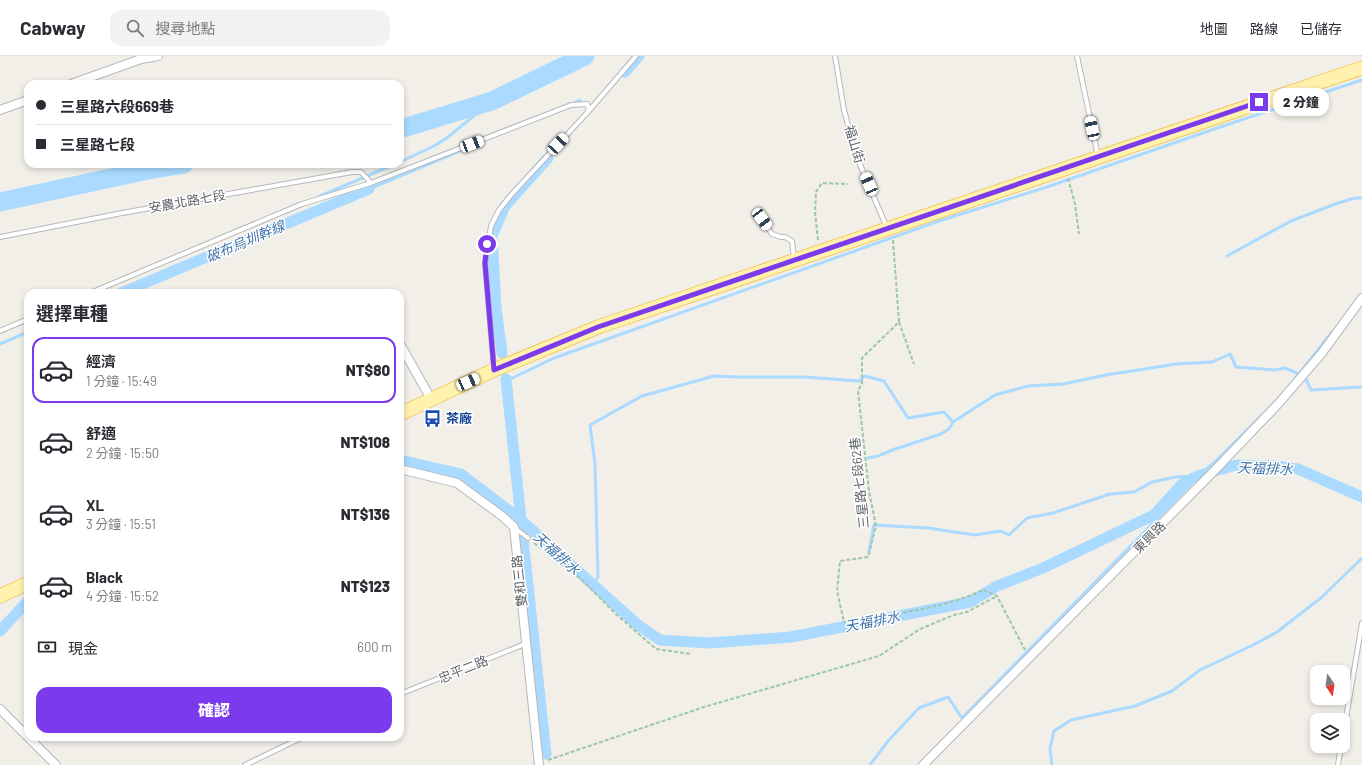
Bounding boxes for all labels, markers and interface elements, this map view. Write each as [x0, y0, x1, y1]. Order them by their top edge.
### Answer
search box [110, 10, 390, 46]
text: Cabway [20, 16, 86, 39]
icon: search [124, 17, 146, 39]
text: 搜尋地點 [156, 19, 216, 37]
text: 地圖 [1200, 20, 1228, 37]
text: 路線 [1250, 20, 1278, 37]
text: 已儲存 [1300, 20, 1342, 37]
callout: 2 分鐘 [1273, 88, 1329, 116]
route end [1250, 93, 1268, 111]
text: 2 分鐘 [1283, 94, 1319, 110]
text: 三星路六段669巷 [60, 97, 174, 115]
car [1084, 115, 1100, 141]
street label: 福山街 [842, 123, 868, 165]
car [545, 131, 571, 157]
car [459, 134, 485, 154]
text: 三星路七段 [60, 135, 135, 153]
car [859, 171, 879, 197]
street label: 安農北路七段 [147, 186, 227, 216]
car [750, 206, 774, 232]
water label: 破布烏圳幹線 [203, 216, 289, 265]
route start [478, 235, 496, 253]
text: 選擇車種 [36, 302, 108, 324]
icon: car [38, 352, 74, 388]
text: 經濟 [86, 352, 116, 370]
text: NT$80 [346, 361, 390, 379]
car [455, 372, 481, 392]
text: 1 分鐘 · 15:49 [86, 373, 157, 389]
bus stop icon: 茶廠 [423, 408, 443, 428]
place label: 茶廠 [446, 410, 472, 426]
icon: car [38, 424, 74, 460]
text: 舒適 [86, 424, 116, 442]
text: NT$108 [340, 433, 390, 451]
street label: 三星路七段62巷 [846, 437, 872, 529]
text: 2 分鐘 · 15:50 [86, 445, 159, 461]
water label: 天福排水 [1237, 459, 1294, 478]
icon: car [38, 496, 74, 532]
text: XL [86, 496, 104, 514]
text: NT$136 [341, 505, 390, 523]
text: 3 分鐘 · 15:51 [86, 516, 156, 532]
street label: 東興路 [1130, 518, 1168, 556]
water label: 天福排水 [531, 528, 584, 579]
street label: 雙和三路 [508, 554, 530, 608]
icon: car [38, 568, 74, 604]
text: Black [86, 568, 123, 586]
text: NT$123 [341, 577, 390, 595]
text: 4 分鐘 · 15:52 [86, 588, 159, 604]
water label: 天福排水 [843, 607, 902, 635]
icon: cash [36, 636, 58, 658]
text: 現金 [68, 639, 98, 657]
text: 600 m [357, 639, 392, 655]
street label: 忠平二路 [436, 652, 490, 686]
north arrow [1310, 665, 1350, 705]
map controls [1310, 665, 1350, 753]
button: 確認 [36, 687, 392, 733]
button: layers [1310, 713, 1350, 753]

